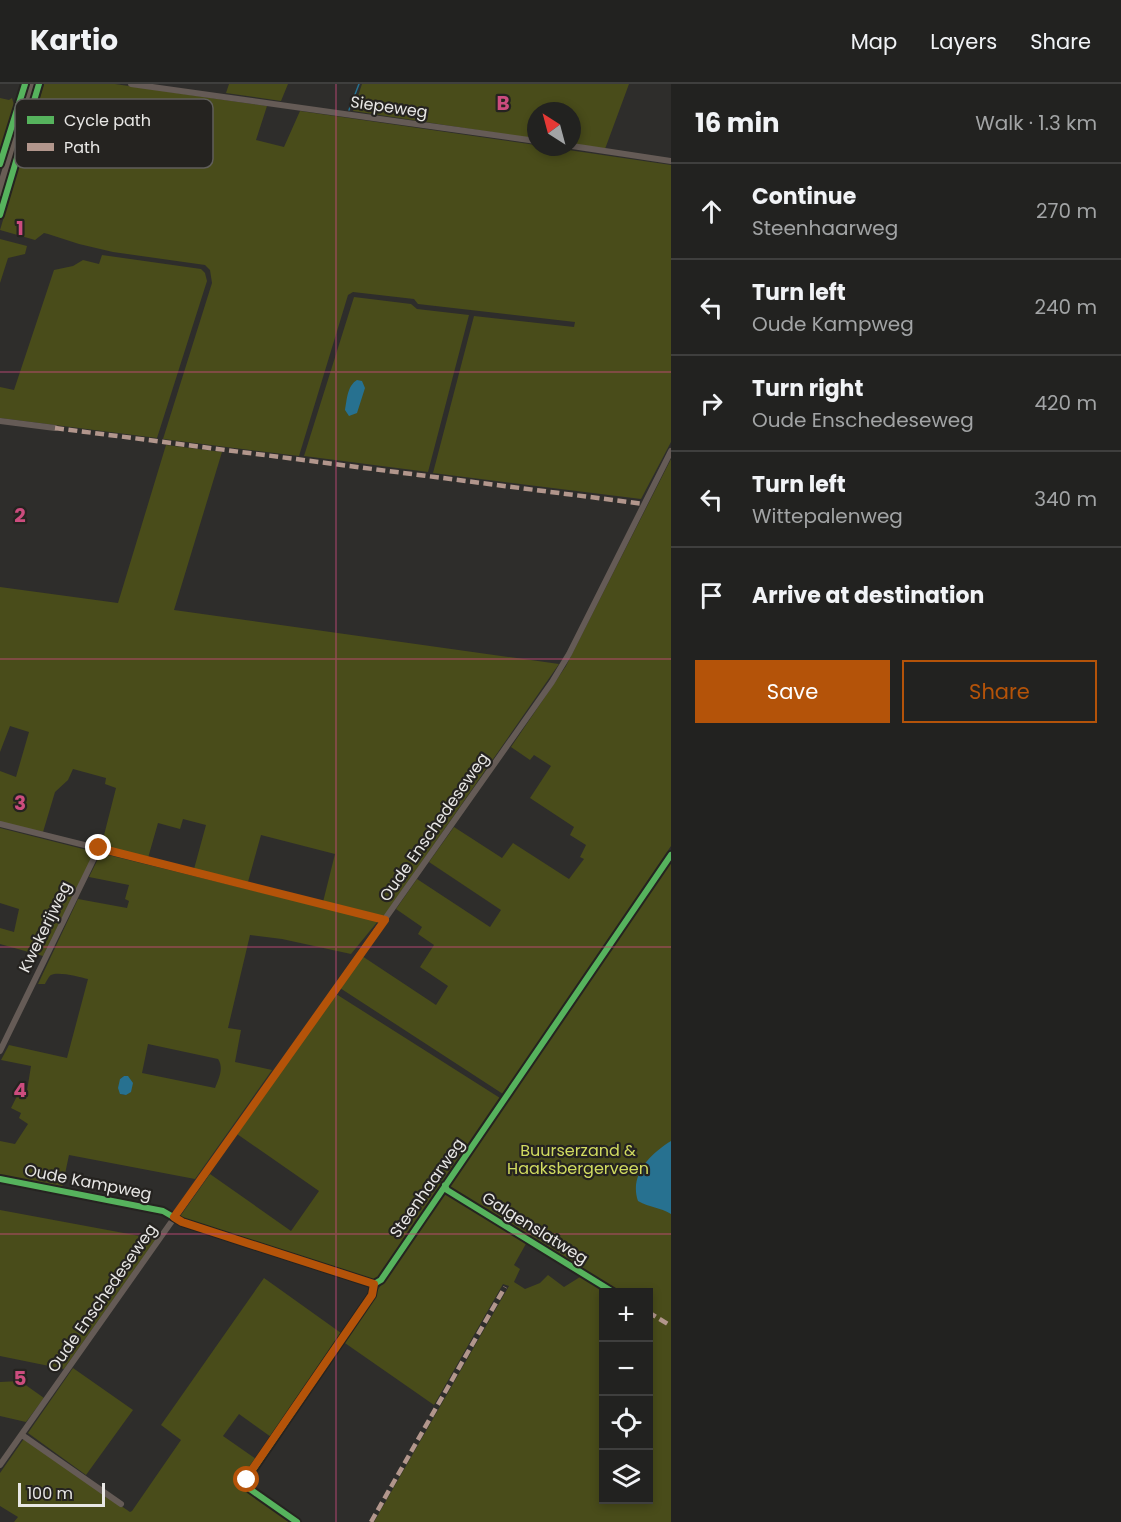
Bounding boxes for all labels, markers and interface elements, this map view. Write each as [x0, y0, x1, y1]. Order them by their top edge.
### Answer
text: Kartio [30, 21, 118, 60]
text: Map [851, 27, 897, 56]
text: Layers [930, 27, 997, 56]
text: Share [1030, 27, 1091, 56]
text: B [496, 89, 510, 117]
street label: Siepeweg [349, 90, 429, 124]
legend [15, 99, 213, 168]
north arrow [527, 102, 581, 156]
text: 16 min [695, 105, 780, 141]
text: Cycle path [64, 109, 151, 132]
text: Walk · 1.3 km [975, 109, 1097, 137]
text: Path [64, 136, 100, 159]
text: Continue [752, 181, 856, 212]
icon: ahead [695, 195, 728, 228]
text: 270 m [1036, 197, 1097, 225]
text: 1 [16, 214, 24, 242]
text: Steenhaarweg [752, 214, 898, 242]
text: Turn left [752, 277, 846, 308]
icon: left [695, 291, 728, 324]
text: 240 m [1034, 293, 1097, 321]
text: Oude Kampweg [752, 310, 914, 338]
text: Turn right [752, 373, 863, 404]
icon: right [695, 387, 728, 420]
text: 420 m [1034, 389, 1097, 417]
text: Oude Enschedeseweg [752, 406, 974, 434]
text: Turn left [752, 469, 846, 500]
icon: left [695, 483, 728, 516]
text: 340 m [1034, 485, 1097, 513]
text: 2 [14, 501, 26, 529]
text: Wittepalenweg [752, 502, 903, 530]
icon: arrive [695, 579, 728, 612]
text: Arrive at destination [752, 580, 984, 611]
button: Save [695, 660, 890, 723]
button: Share [902, 660, 1097, 723]
street label: Oude Enschedeseweg [374, 748, 494, 906]
text: 3 [14, 789, 26, 817]
route end [85, 834, 111, 860]
street label: Kwekerijweg [13, 878, 77, 976]
text: 4 [13, 1076, 27, 1104]
street label: Steenhaarweg [384, 1133, 470, 1243]
park label: Buurserzand & Haaksbergerveen [507, 1139, 649, 1180]
street label: Oude Kampweg [22, 1158, 154, 1206]
street label: Galgenslatweg [478, 1186, 592, 1270]
street label: Oude Enschedeseweg [42, 1219, 162, 1377]
map controls [599, 1288, 653, 1504]
button: + [599, 1288, 653, 1342]
button: − [599, 1342, 653, 1396]
text: 5 [14, 1364, 27, 1392]
button: locate [599, 1396, 653, 1450]
button: layers [599, 1450, 653, 1504]
route start [233, 1466, 259, 1492]
scale bar [18, 1480, 105, 1508]
text: 100 m [27, 1482, 73, 1505]

